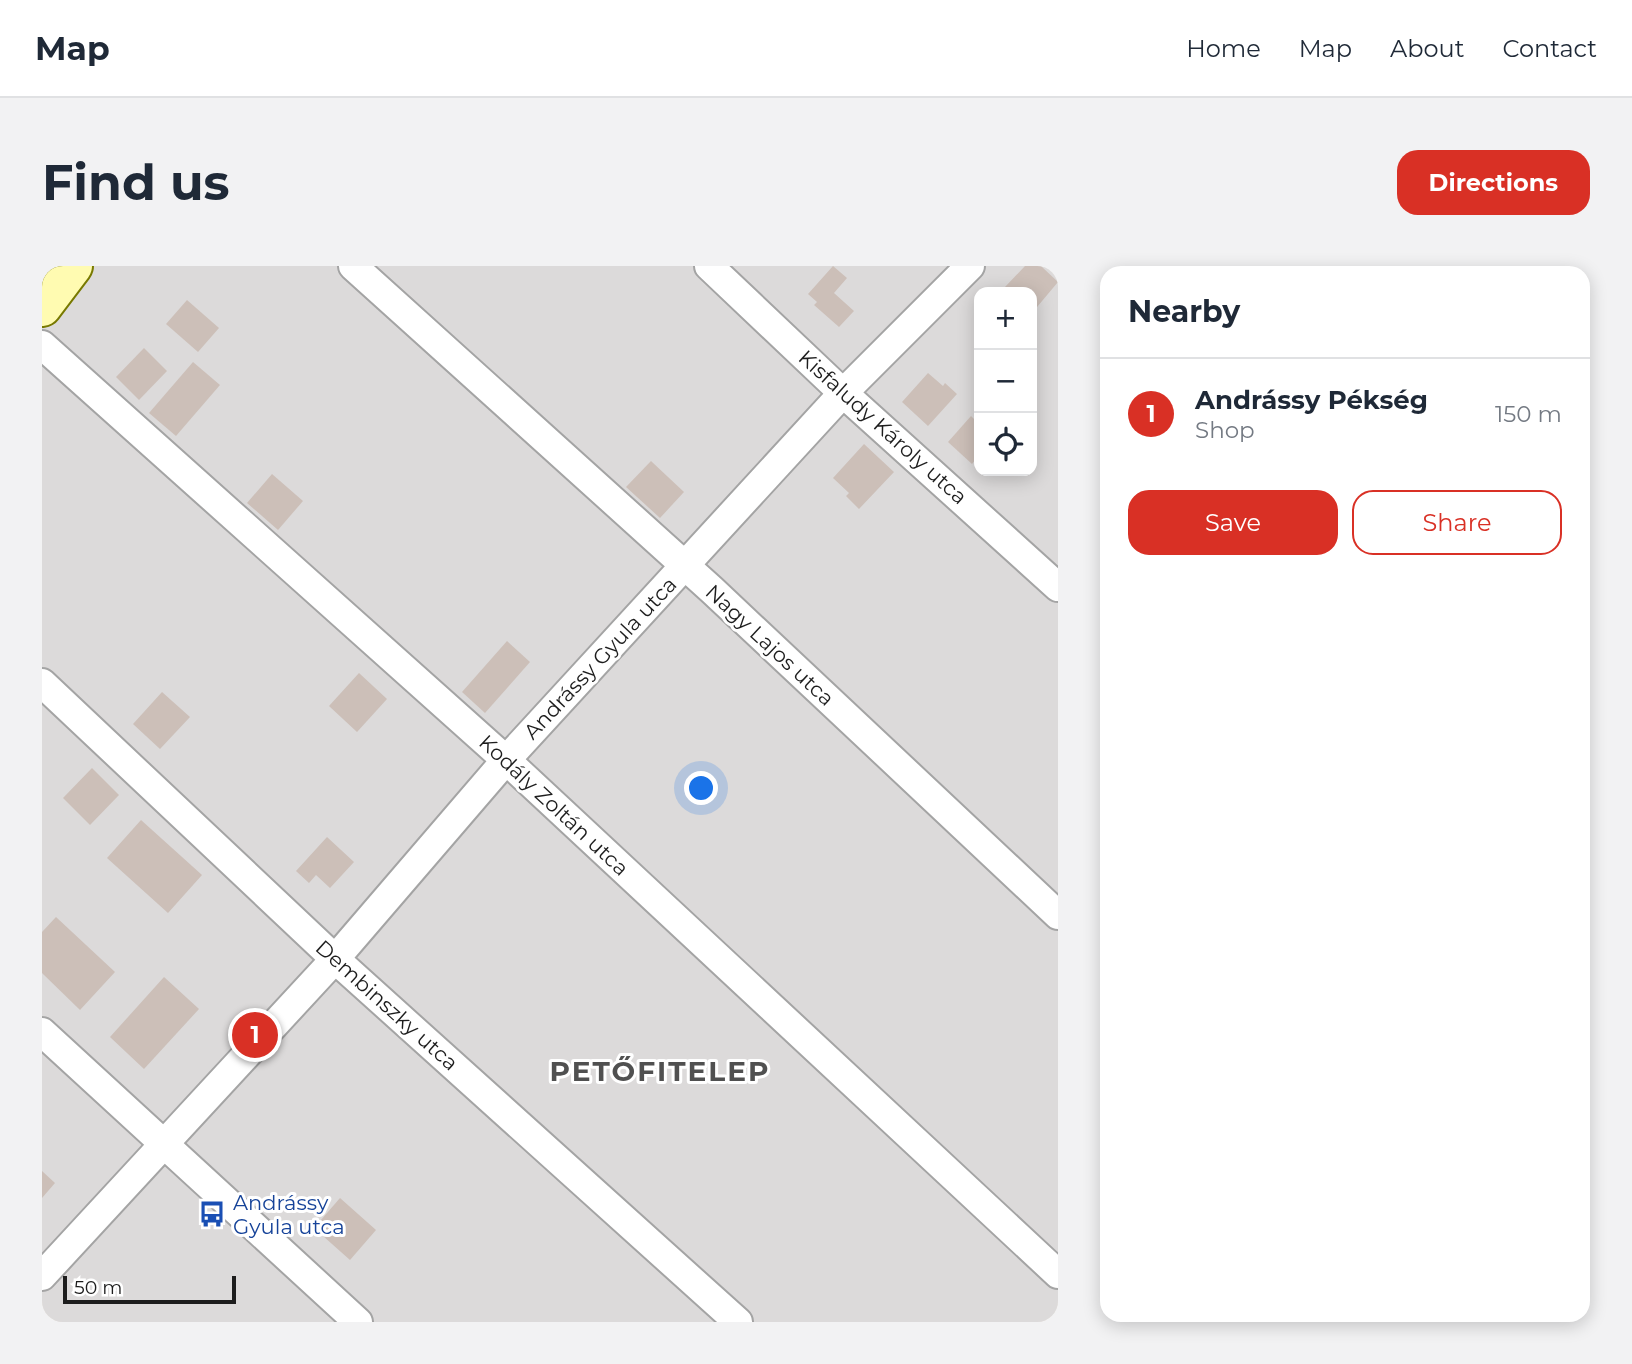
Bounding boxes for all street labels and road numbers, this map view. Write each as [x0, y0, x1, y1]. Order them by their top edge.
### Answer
street label: Kisfaludy Károly utca [794, 345, 972, 509]
street label: Andrássy Gyula utca [518, 572, 682, 744]
street label: Nagy Lajos utca [701, 579, 839, 711]
street label: Kodály Zoltán utca [474, 729, 634, 881]
street label: Dembinszky utca [311, 935, 463, 1075]

